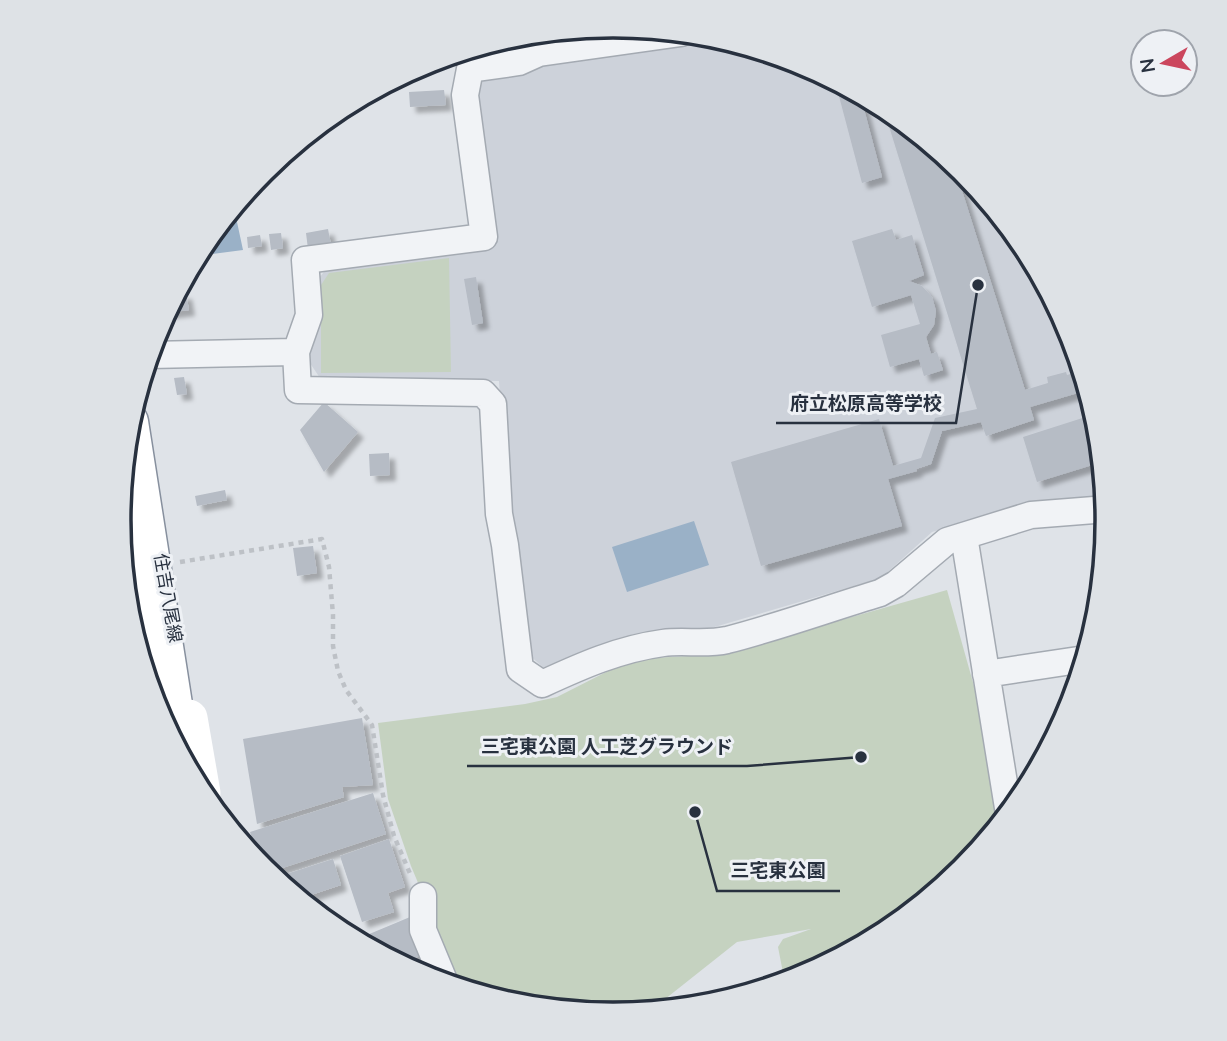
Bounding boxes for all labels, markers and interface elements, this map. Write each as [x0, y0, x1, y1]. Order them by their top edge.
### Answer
north arrow [1129, 28, 1199, 98]
text: N [1134, 56, 1162, 75]
callout: 府立松原高等学校 [776, 383, 956, 423]
text: 府立松原高等学校 [790, 391, 942, 417]
street label: 住吉八尾線 [148, 552, 188, 644]
callout: 三宅東公園 人工芝グラウンド [467, 726, 747, 766]
text: 三宅東公園 人工芝グラウンド [481, 734, 733, 760]
callout: 三宅東公園 [717, 851, 840, 891]
text: 三宅東公園 [730, 858, 826, 884]

